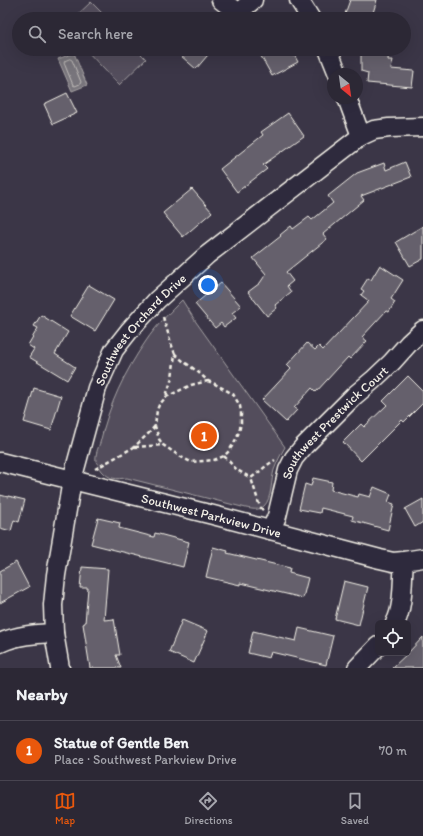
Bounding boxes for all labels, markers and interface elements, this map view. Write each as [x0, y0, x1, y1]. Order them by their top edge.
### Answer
search box [12, 12, 411, 56]
icon: search [26, 23, 48, 45]
text: Search here [58, 25, 133, 43]
north arrow [327, 68, 363, 104]
street label: Southwest Orchard Drive [92, 271, 189, 388]
your location [198, 275, 218, 295]
street label: Southwest Prestwick Court [279, 363, 391, 481]
pin: 1 [191, 421, 217, 451]
street label: Southwest Parkview Drive [140, 490, 283, 541]
map controls [375, 620, 411, 656]
button: locate [375, 620, 411, 656]
text: Nearby [16, 684, 68, 704]
text: Statue of Gentle Ben [54, 734, 189, 752]
text: 1 [26, 743, 32, 758]
text: 70 m [379, 743, 407, 758]
text: Place · Southwest Parkview Drive [54, 752, 237, 767]
tab: Map [54, 790, 76, 827]
tab: Directions [184, 790, 233, 827]
tab: Saved [341, 790, 369, 827]

